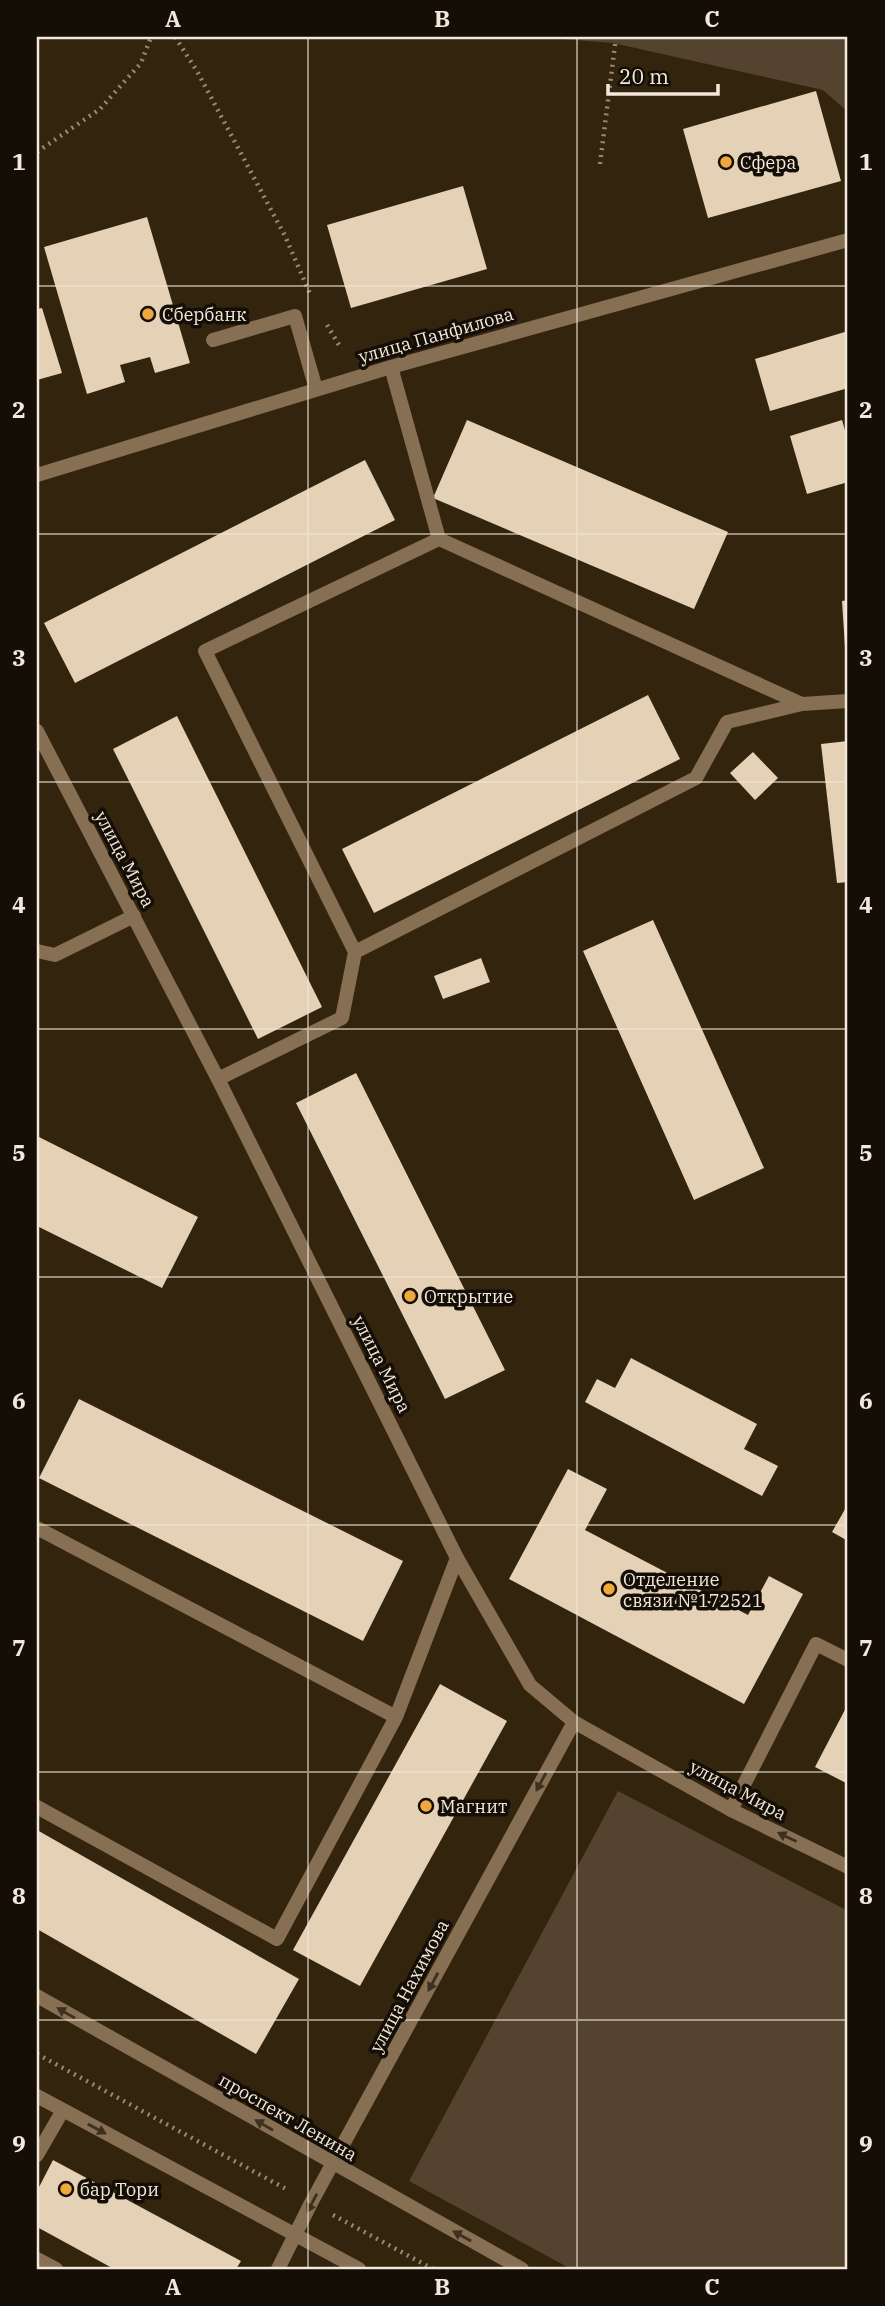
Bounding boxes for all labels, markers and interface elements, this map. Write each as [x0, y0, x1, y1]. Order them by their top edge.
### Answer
text: A [165, 3, 181, 33]
text: B [434, 3, 450, 33]
text: C [704, 3, 720, 33]
scale bar [608, 52, 719, 96]
text: 20 m [619, 62, 669, 90]
text: 1 [12, 146, 26, 176]
text: 1 [859, 146, 873, 176]
place label: Сфера [740, 151, 796, 174]
marker: Сфера [718, 154, 734, 170]
street label: улица Панфилова [356, 302, 516, 368]
place label: Сбербанк [162, 303, 247, 326]
marker: Сбербанк [140, 306, 156, 322]
text: 2 [12, 394, 26, 424]
text: 2 [859, 394, 873, 424]
text: 3 [12, 642, 26, 672]
text: 3 [859, 642, 873, 672]
street label: улица Мира [90, 807, 160, 911]
text: 4 [12, 889, 26, 919]
text: 4 [859, 889, 873, 919]
text: 5 [12, 1137, 26, 1167]
text: 5 [859, 1137, 873, 1167]
place label: Открытие [424, 1285, 513, 1308]
marker: Открытие [402, 1288, 418, 1304]
street label: улица Мира [348, 1311, 416, 1417]
text: 6 [12, 1385, 26, 1415]
text: 6 [859, 1385, 873, 1415]
place label: Отделение связи №172521 [623, 1568, 763, 1612]
marker: Отделение связи №172521 [601, 1581, 617, 1597]
text: 7 [12, 1632, 26, 1662]
text: 7 [859, 1632, 873, 1662]
street label: улица Мира [686, 1755, 790, 1825]
one-way arrow [535, 1772, 547, 1792]
place label: Магнит [440, 1795, 507, 1818]
marker: Магнит [418, 1798, 434, 1814]
one-way arrow [777, 1832, 797, 1843]
text: 8 [12, 1880, 26, 1910]
text: 8 [859, 1880, 873, 1910]
street label: улица Нахимова [364, 1915, 454, 2056]
one-way arrow [427, 1972, 439, 1992]
one-way arrow [56, 2007, 76, 2019]
street label: проспект Ленина [215, 2068, 361, 2166]
one-way arrow [254, 2119, 273, 2131]
one-way arrow [87, 2123, 107, 2135]
text: 9 [12, 2128, 26, 2158]
text: 9 [859, 2128, 873, 2158]
place label: бар Тори [80, 2178, 159, 2201]
marker: бар Тори [58, 2181, 74, 2197]
one-way arrow [306, 2193, 318, 2213]
one-way arrow [453, 2230, 472, 2242]
text: A [165, 2271, 181, 2301]
text: B [434, 2271, 450, 2301]
text: C [704, 2271, 720, 2301]

